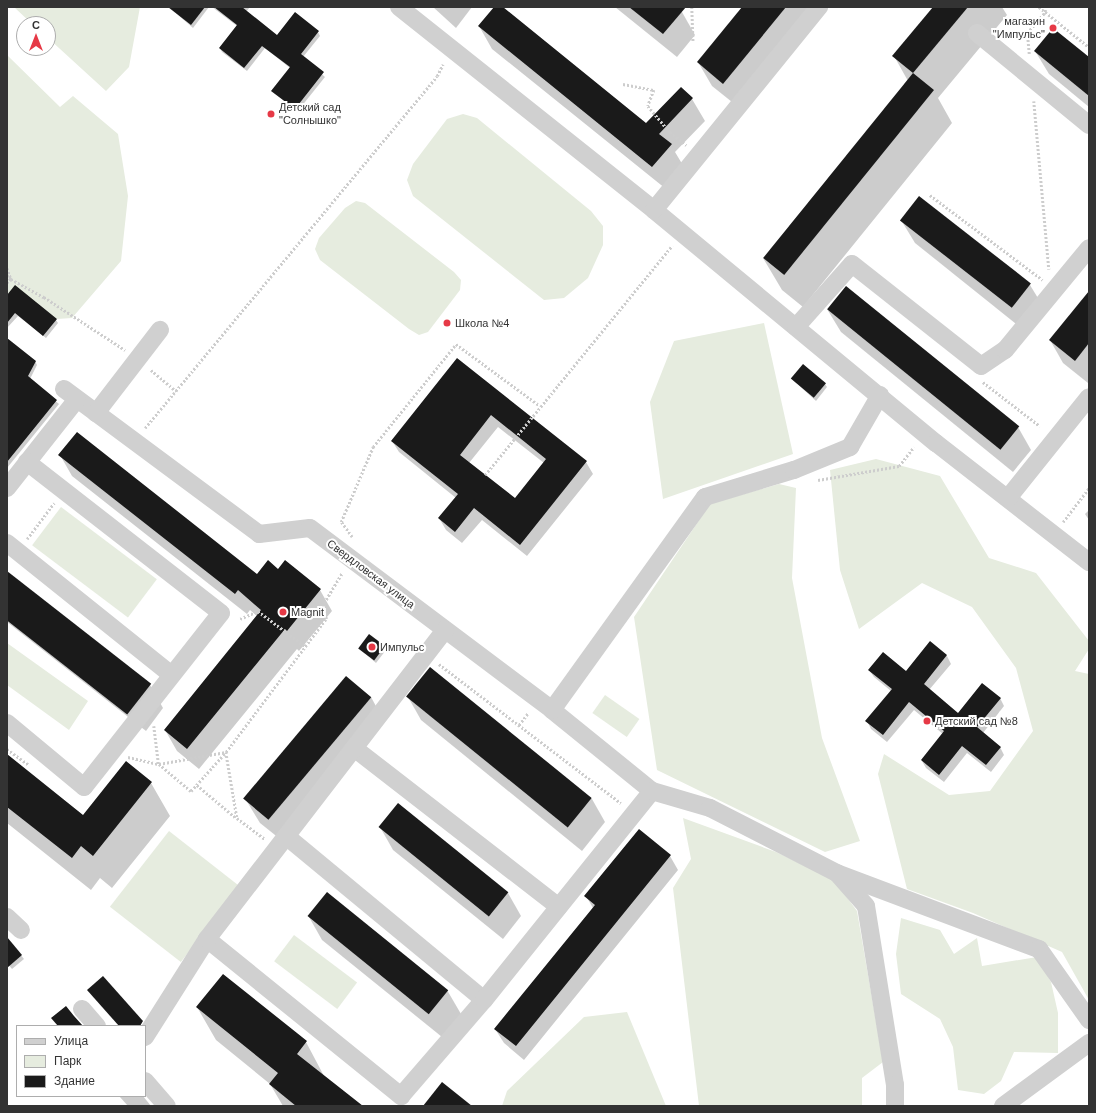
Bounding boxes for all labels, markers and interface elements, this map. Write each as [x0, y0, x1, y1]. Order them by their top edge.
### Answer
place label: магазин "Импульс" [993, 15, 1045, 41]
north arrow [16, 16, 56, 56]
text: С [32, 19, 40, 31]
marker: магазин "Импульс" [1048, 23, 1058, 33]
place label: Детский сад "Солнышко" [279, 101, 341, 127]
marker: Детский сад "Солнышко" [266, 109, 276, 119]
place label: Школа №4 [455, 316, 509, 330]
marker: Школа №4 [442, 318, 452, 328]
street label: Свердловская улица [325, 537, 417, 611]
place label: Magnit [291, 605, 324, 619]
marker: Magnit [278, 607, 288, 617]
place label: Импульс [380, 640, 424, 654]
marker: Импульс [367, 642, 377, 652]
place label: Детский сад №8 [935, 714, 1018, 728]
marker: Детский сад №8 [922, 716, 932, 726]
legend [16, 1025, 146, 1097]
text: Улица [54, 1034, 88, 1048]
text: Парк [54, 1054, 81, 1068]
text: Здание [54, 1074, 95, 1088]

